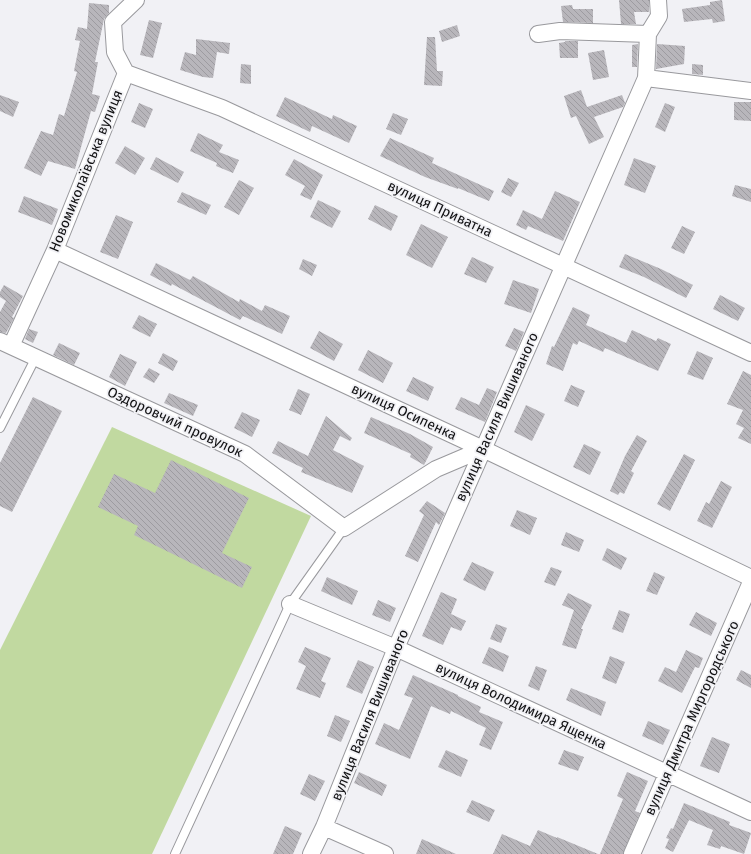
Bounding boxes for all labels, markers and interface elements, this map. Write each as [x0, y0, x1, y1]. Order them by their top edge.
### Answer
street label: Новомиколаївська вулиця [46, 87, 126, 255]
street label: вулиця Приватна [385, 177, 495, 241]
street label: вулиця Василя Вишиваного [452, 330, 542, 504]
street label: вулиця Осипенка [349, 380, 459, 444]
street label: Оздоровчий провулок [105, 383, 246, 461]
street label: вулиця Дмитра Миргородського [641, 618, 743, 818]
street label: вулиця Василя Вишиваного [328, 627, 412, 803]
street label: вулиця Володимира Ященка [433, 659, 609, 753]

